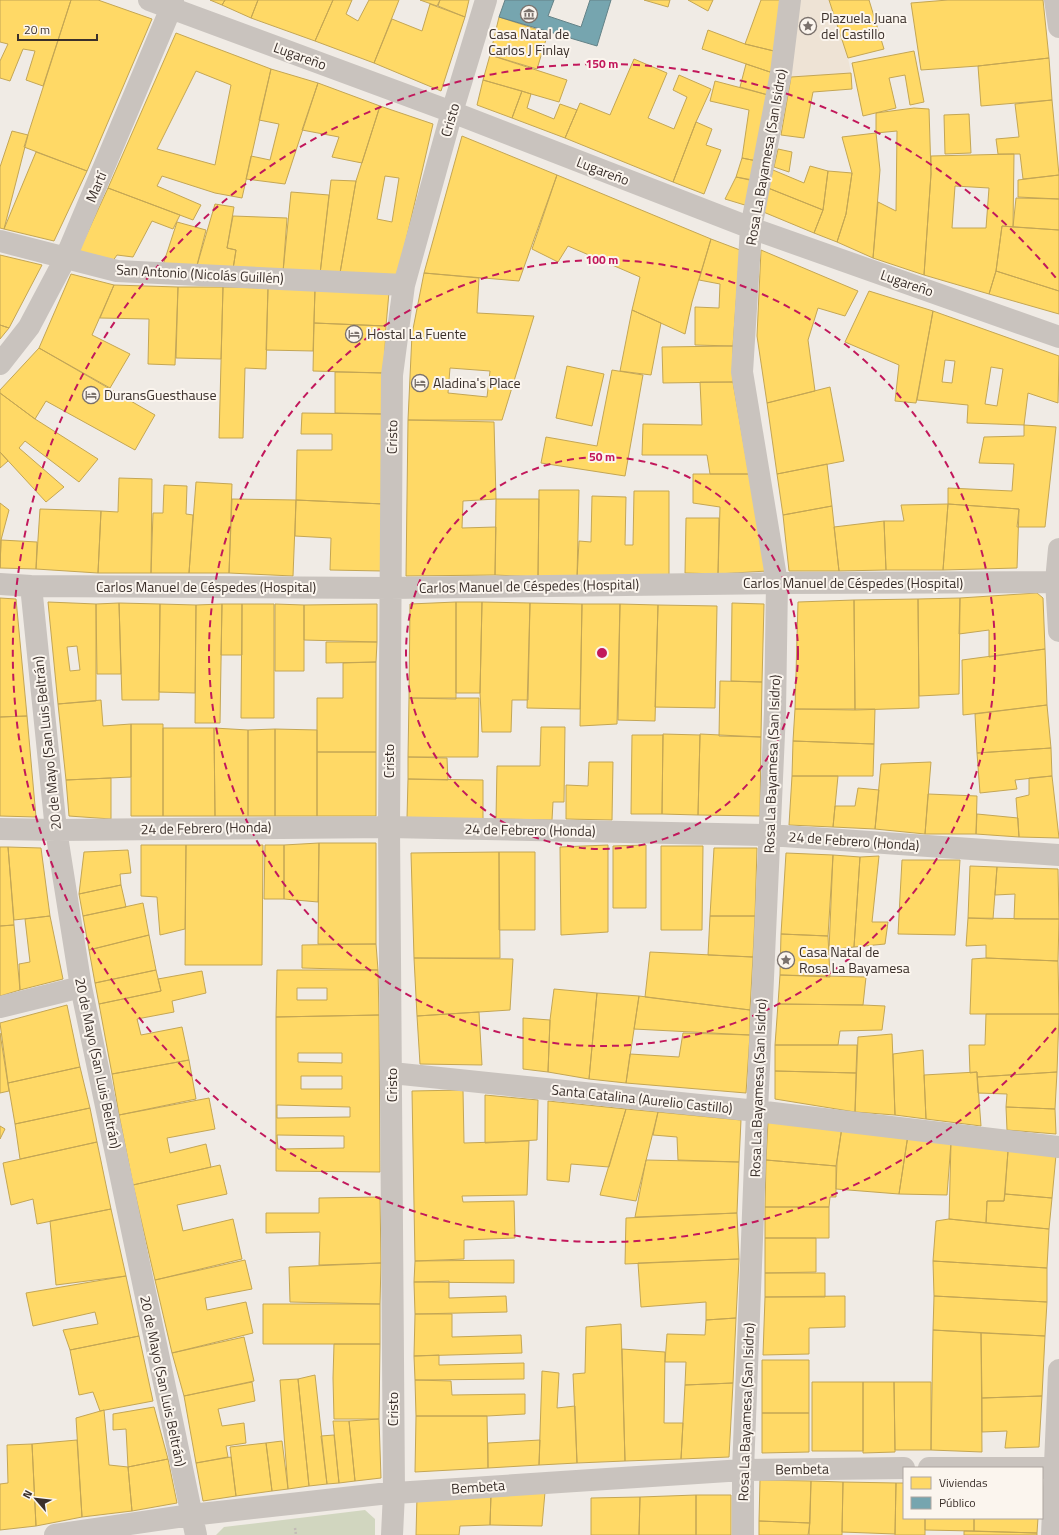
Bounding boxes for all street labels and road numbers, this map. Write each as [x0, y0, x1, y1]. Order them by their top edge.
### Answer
street label: Lugareño [271, 36, 330, 75]
street label: Rosa La Bayamesa (San Isidro) [740, 67, 791, 247]
street label: Cristo [435, 100, 464, 139]
street label: Lugareño [574, 151, 633, 190]
street label: Martí [80, 167, 112, 205]
street label: San Antonio (Nicolás Guillén) [116, 259, 284, 288]
street label: Lugareño [878, 264, 937, 301]
street label: Cristo [381, 420, 402, 454]
street label: Carlos Manuel de Céspedes (Hospital) [743, 572, 963, 593]
street label: Carlos Manuel de Céspedes (Hospital) [419, 573, 639, 598]
street label: Carlos Manuel de Céspedes (Hospital) [96, 576, 316, 597]
street label: 20 de Mayo (San Luis Beltrán) [27, 655, 66, 831]
street label: Rosa La Bayamesa (San Isidro) [758, 674, 785, 854]
street label: Cristo [378, 744, 399, 778]
street label: 24 de Febrero (Honda) [140, 816, 272, 839]
street label: 24 de Febrero (Honda) [464, 818, 596, 841]
street label: 24 de Febrero (Honda) [788, 825, 920, 856]
street label: 20 de Mayo (San Luis Beltrán) [70, 975, 127, 1150]
street label: Rosa La Bayamesa (San Isidro) [744, 998, 771, 1178]
street label: Cristo [381, 1068, 402, 1102]
street label: Santa Catalina (Aurelio Castillo) [550, 1079, 734, 1118]
street label: 20 de Mayo (San Luis Beltrán) [135, 1293, 192, 1468]
street label: Rosa La Bayamesa (San Isidro) [732, 1322, 759, 1502]
street label: Cristo [382, 1392, 403, 1426]
street label: Bembeta [775, 1458, 829, 1479]
street label: Bembeta [450, 1474, 505, 1499]

